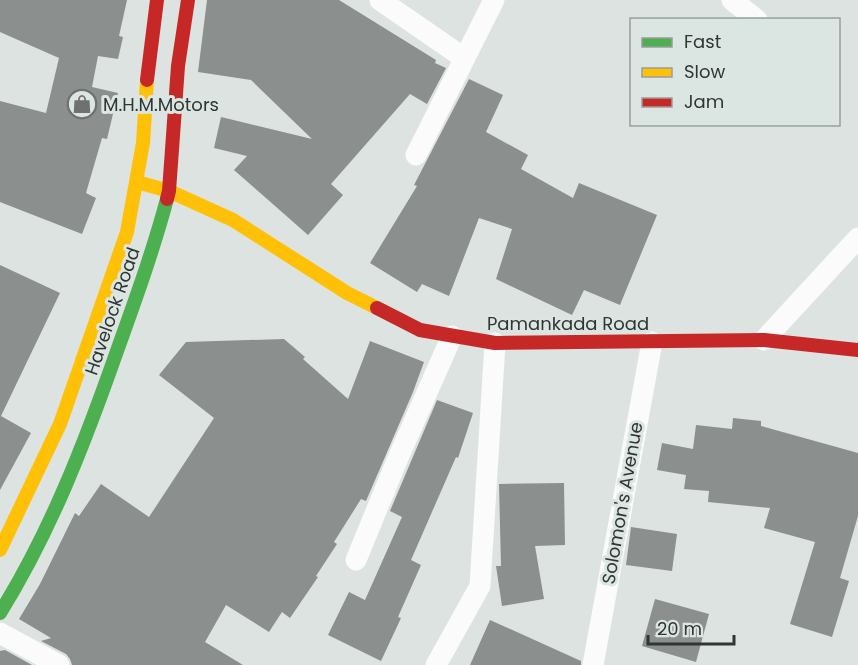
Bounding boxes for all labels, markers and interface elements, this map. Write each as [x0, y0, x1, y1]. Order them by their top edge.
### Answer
legend [630, 18, 840, 126]
text: Fast [684, 29, 721, 54]
text: Slow [684, 59, 726, 84]
shop icon: M.H.M.Motors [66, 88, 98, 120]
text: Jam [684, 89, 724, 114]
place label: M.H.M.Motors [103, 92, 219, 117]
street label: Havelock Road [78, 244, 146, 378]
street label: Pamankada Road [487, 311, 649, 336]
street label: Solomon's Avenue [595, 420, 649, 586]
scale bar [648, 608, 734, 646]
text: 20 m [657, 616, 702, 641]

